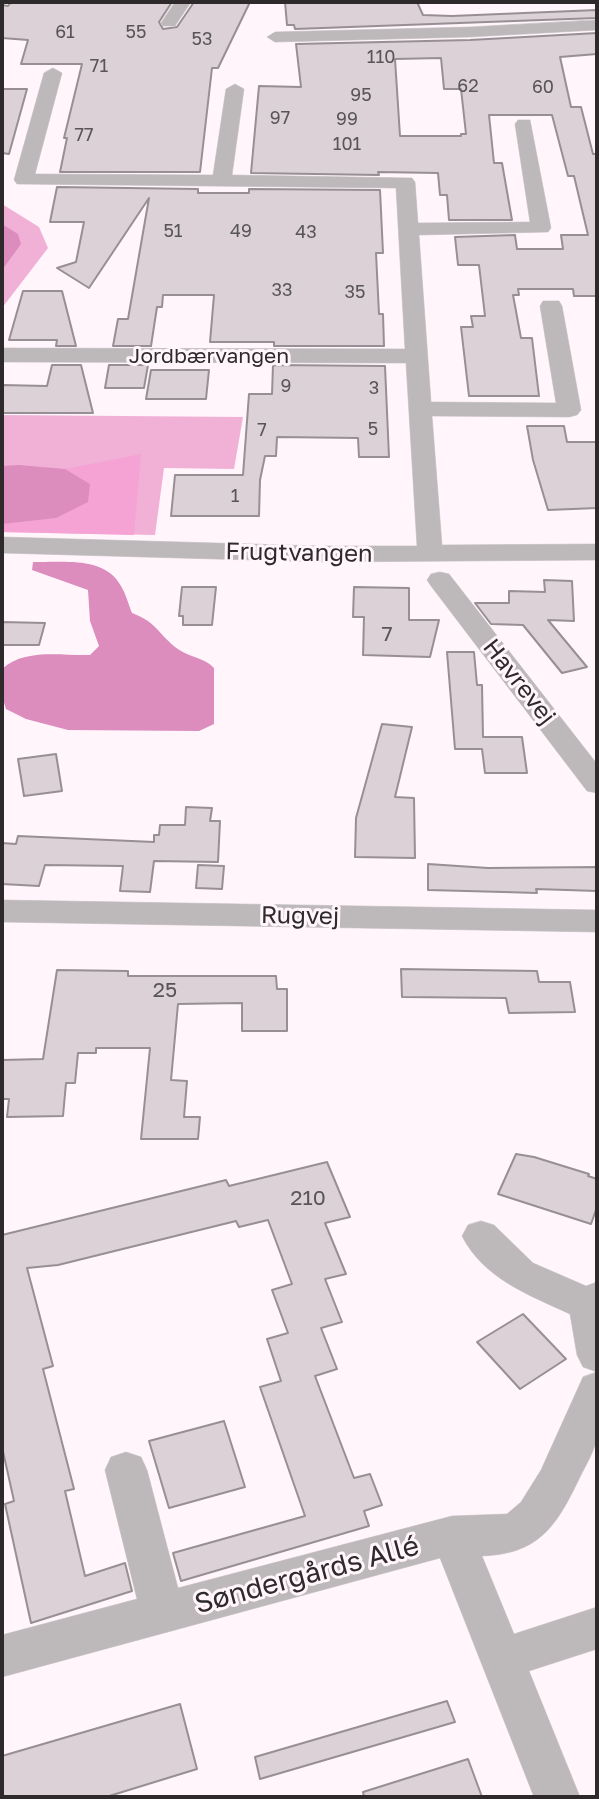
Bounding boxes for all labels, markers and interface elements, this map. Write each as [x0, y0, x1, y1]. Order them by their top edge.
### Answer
house number: 61 [55, 21, 75, 43]
house number: 55 [126, 21, 146, 43]
house number: 53 [192, 28, 212, 50]
house number: 110 [367, 46, 395, 68]
house number: 71 [90, 55, 108, 77]
house number: 62 [457, 75, 479, 97]
house number: 60 [532, 76, 554, 98]
house number: 95 [350, 84, 372, 106]
house number: 97 [270, 107, 290, 129]
house number: 99 [336, 108, 358, 130]
house number: 77 [74, 124, 94, 146]
house number: 101 [333, 133, 361, 155]
house number: 51 [163, 220, 183, 242]
house number: 49 [230, 220, 252, 242]
house number: 43 [295, 221, 317, 243]
house number: 33 [271, 279, 293, 301]
house number: 35 [345, 281, 365, 303]
street label: Jordbærvangen [129, 343, 289, 369]
house number: 9 [281, 375, 291, 397]
house number: 3 [369, 377, 379, 399]
house number: 5 [368, 418, 378, 440]
house number: 7 [257, 419, 267, 441]
house number: 1 [231, 485, 239, 507]
street label: Frugtvangen [225, 537, 373, 569]
house number: 7 [381, 621, 393, 647]
street label: Havrevej [477, 633, 561, 731]
street label: Rugvej [261, 901, 339, 931]
house number: 25 [153, 977, 177, 1003]
house number: 210 [290, 1185, 326, 1211]
street label: Søndergårds Allé [191, 1529, 423, 1621]

